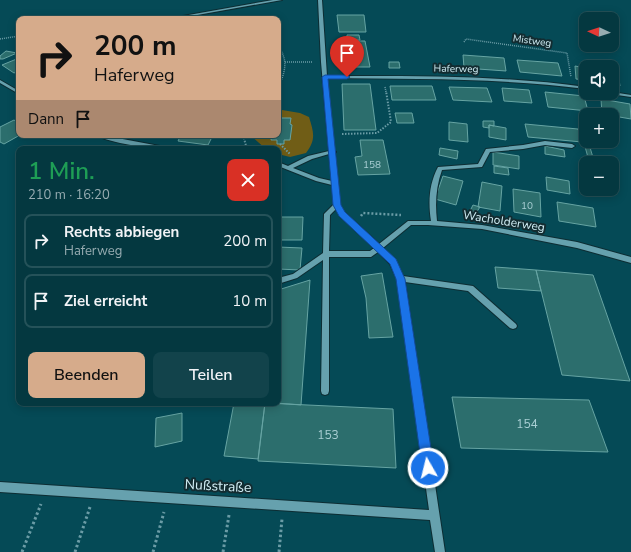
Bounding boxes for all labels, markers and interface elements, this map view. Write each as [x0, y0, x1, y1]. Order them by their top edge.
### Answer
north arrow [579, 12, 619, 52]
map controls [579, 12, 619, 196]
text: 200 m [94, 27, 177, 65]
street label: Mistweg [512, 31, 552, 51]
icon: right [28, 32, 80, 84]
pin [330, 36, 364, 77]
icon: arrive [336, 42, 358, 64]
button: sound [579, 60, 619, 100]
street label: Haferweg [433, 62, 479, 76]
text: Haferweg [94, 63, 175, 87]
icon: arrive [72, 108, 94, 130]
button: + [579, 108, 619, 148]
text: Dann [28, 109, 64, 129]
text: 1 Min. [28, 155, 95, 187]
button: − [579, 156, 619, 196]
house number: 158 [363, 158, 381, 172]
button: close [227, 159, 269, 201]
text: 210 m · 16:20 [28, 186, 110, 204]
house number: 10 [521, 199, 533, 213]
street label: Wacholderweg [462, 207, 546, 235]
text: Rechts abbiegen [64, 222, 179, 242]
icon: right [30, 230, 52, 252]
text: 200 m [223, 231, 267, 251]
text: Haferweg [64, 242, 122, 260]
icon: arrive [30, 290, 52, 312]
text: Ziel erreicht [64, 291, 147, 311]
text: 10 m [232, 291, 267, 311]
button: Beenden [28, 352, 145, 398]
button: Teilen [153, 352, 269, 398]
house number: 154 [516, 416, 538, 432]
house number: 153 [317, 427, 339, 443]
position arrow [407, 447, 449, 489]
street label: Nußstraße [184, 475, 252, 497]

